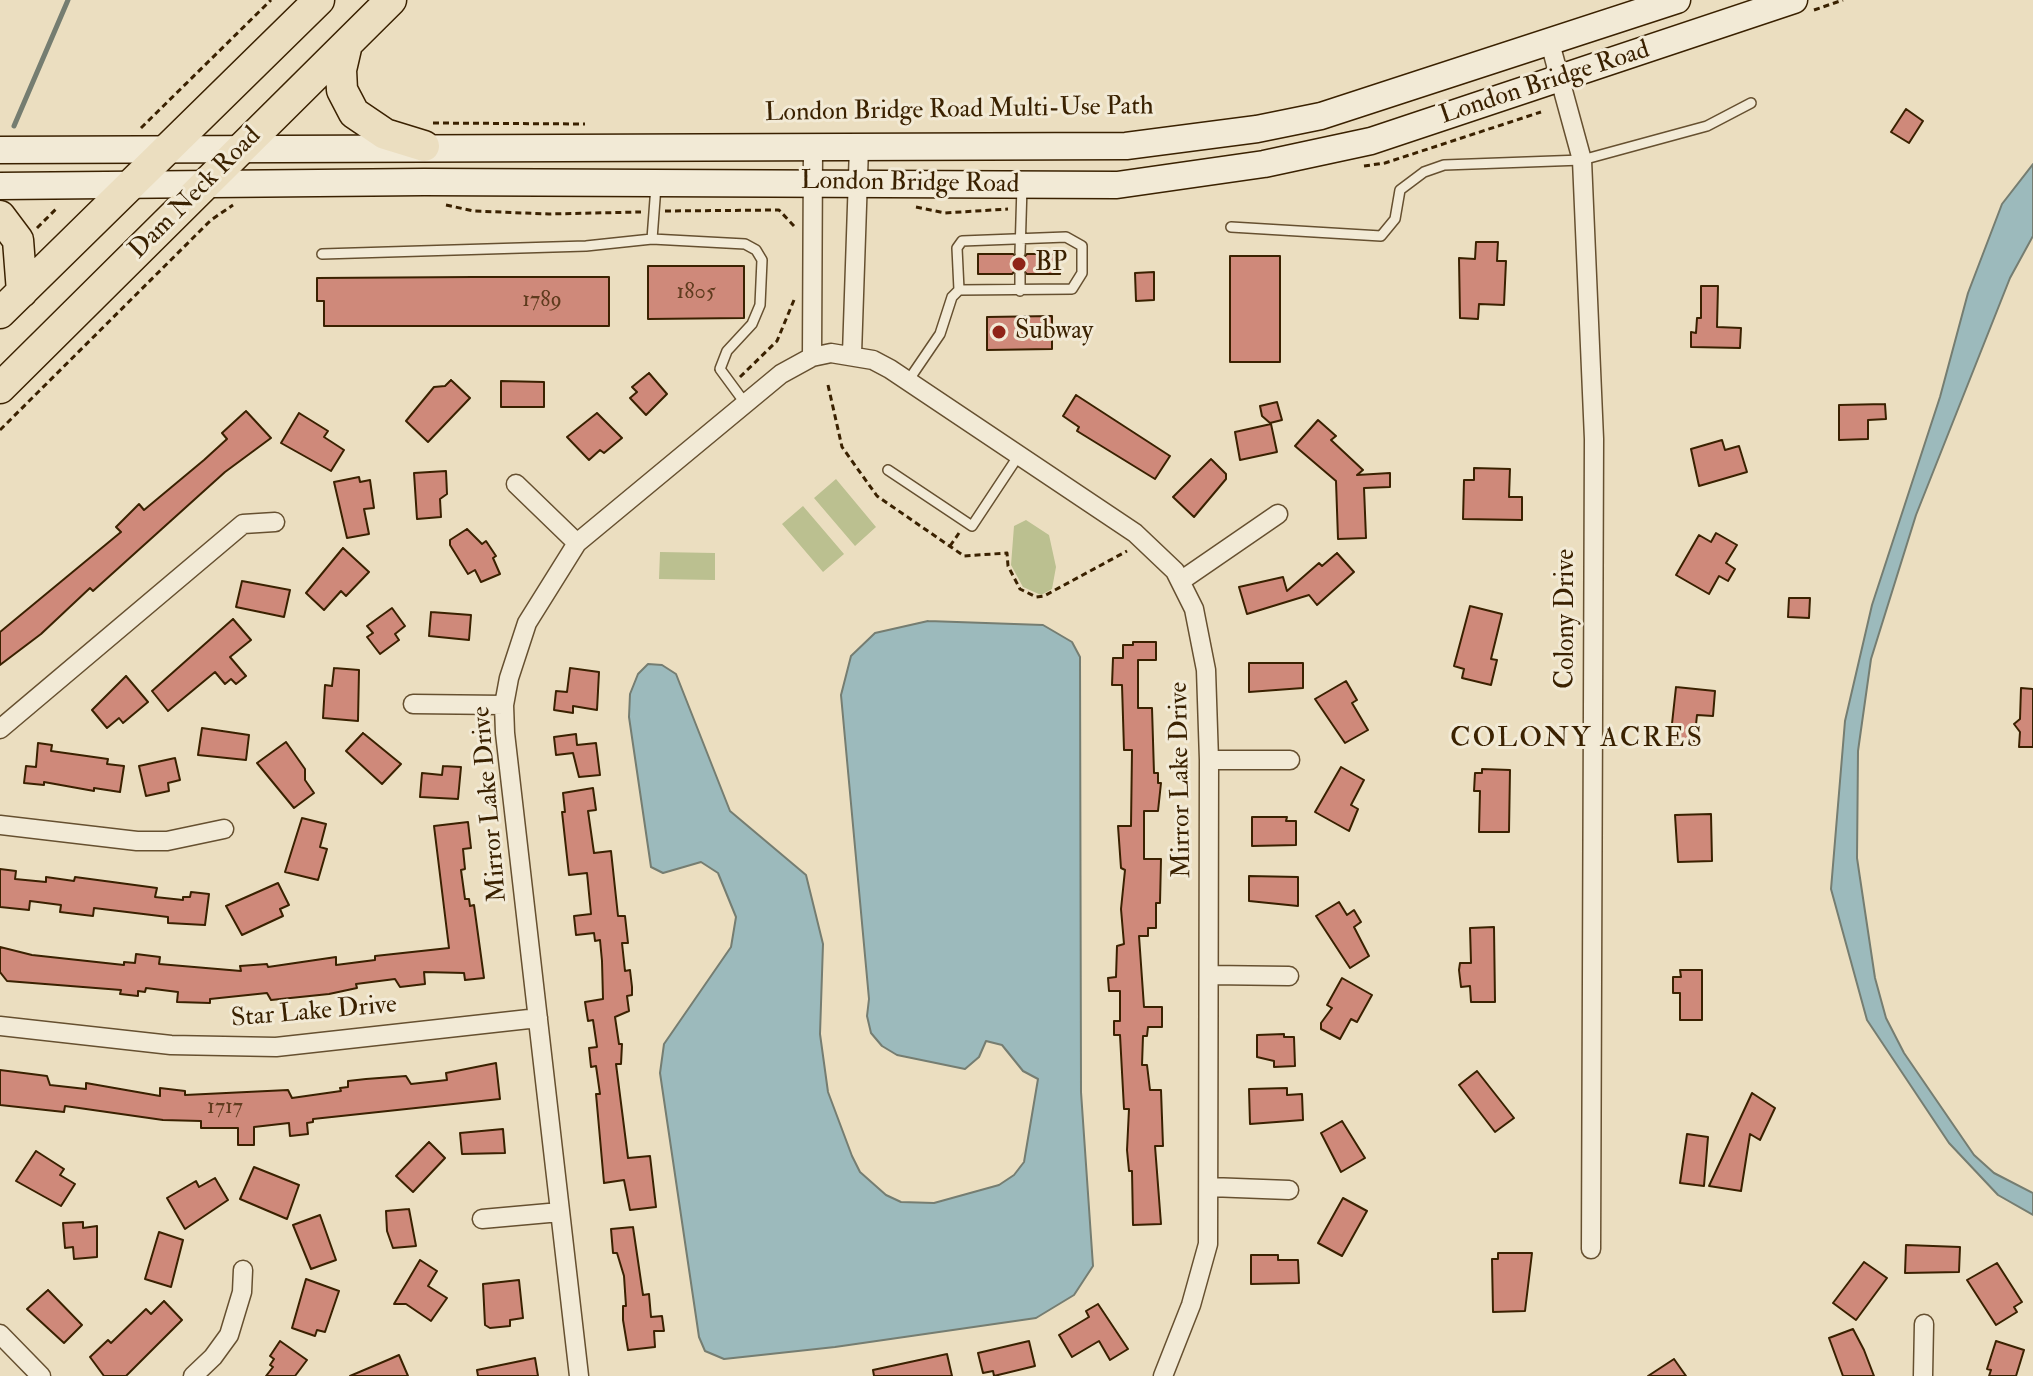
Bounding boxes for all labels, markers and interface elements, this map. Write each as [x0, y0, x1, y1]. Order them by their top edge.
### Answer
street label: London Bridge Road [1436, 35, 1654, 133]
street label: London Bridge Road Multi-Use Path [764, 92, 1154, 130]
street label: Dam Neck Road [123, 121, 269, 267]
street label: London Bridge Road [800, 166, 1020, 202]
place label: BP [1035, 248, 1067, 280]
marker: BP [1010, 255, 1028, 273]
house number: 1805 [676, 280, 716, 306]
house number: 1789 [522, 288, 562, 314]
place label: Subway [1015, 316, 1093, 348]
marker: Subway [990, 323, 1008, 341]
street label: Colony Drive [1551, 549, 1583, 689]
street label: Mirror Lake Drive [1165, 682, 1199, 878]
street label: Mirror Lake Drive [467, 705, 515, 903]
district label: COLONY ACRES [1450, 723, 1704, 757]
street label: Star Lake Drive [230, 990, 398, 1036]
house number: 1717 [207, 1095, 243, 1121]

